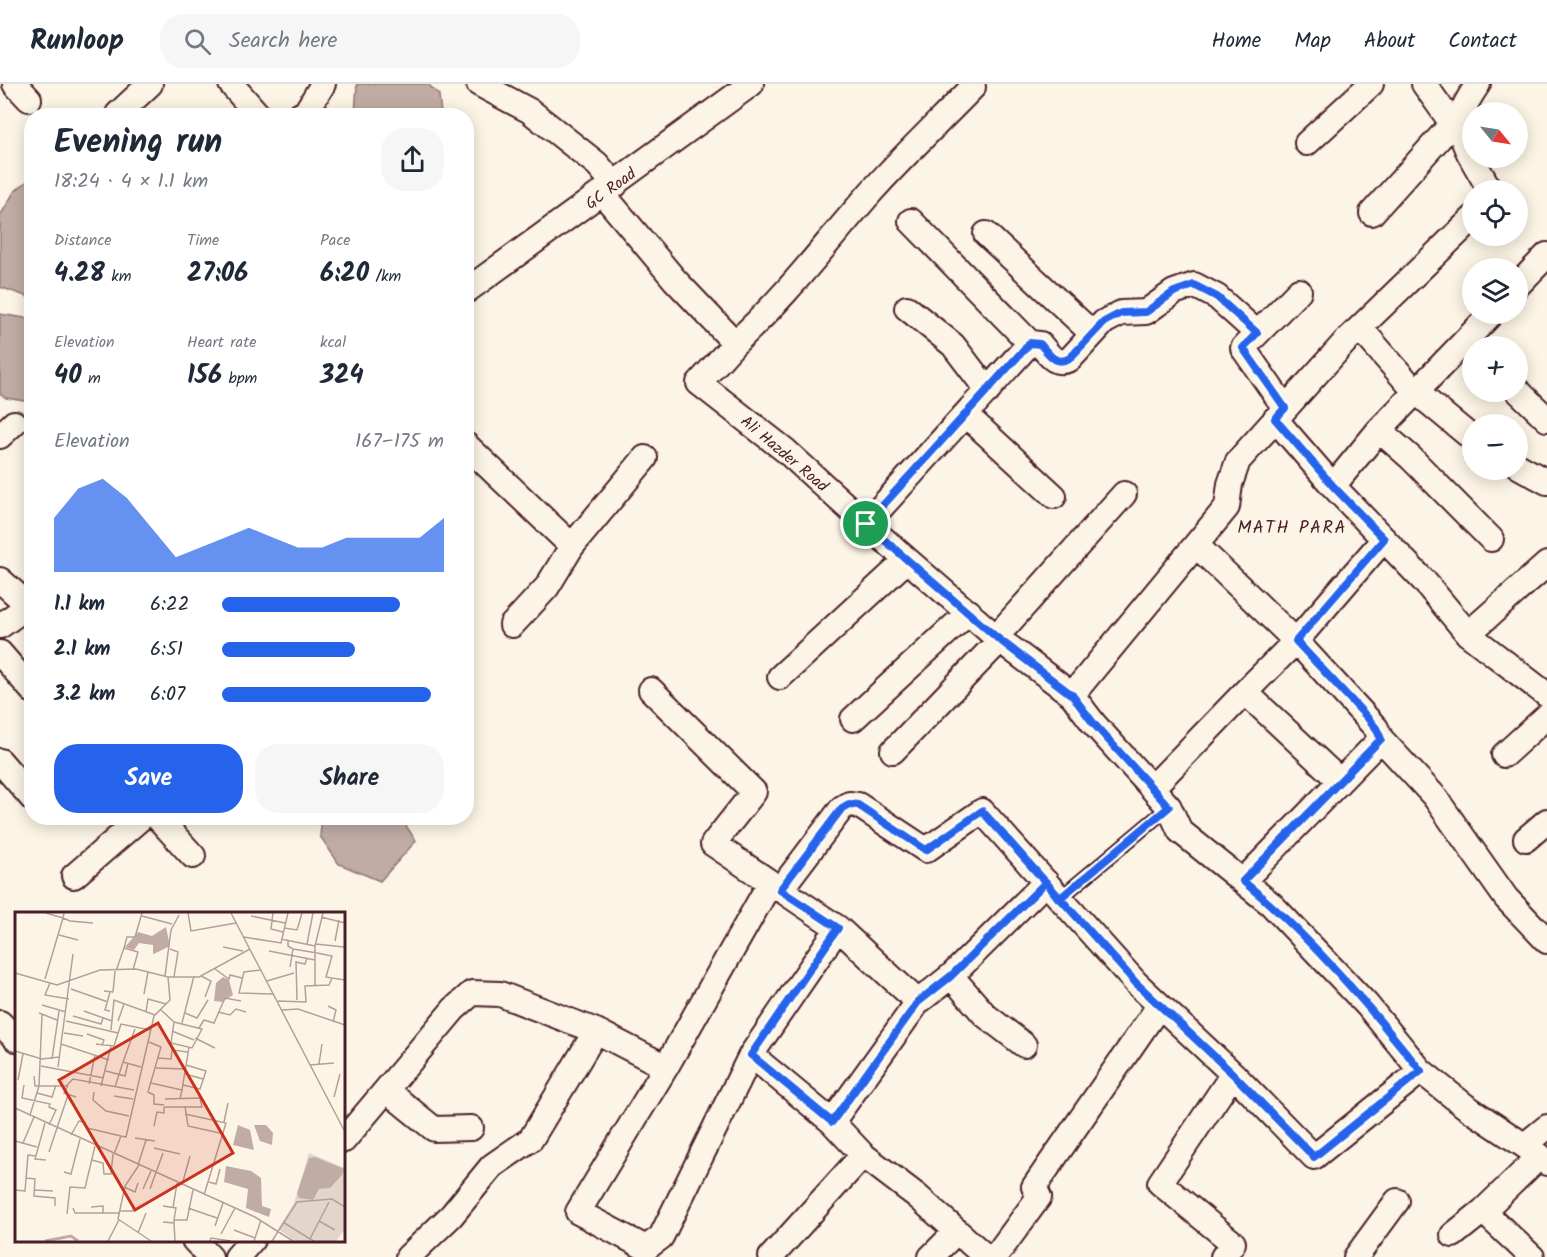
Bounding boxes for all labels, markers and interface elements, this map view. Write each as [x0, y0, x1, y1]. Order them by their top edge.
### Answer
search box [160, 14, 580, 68]
text: Runloop [30, 19, 124, 64]
text: Search here [229, 24, 337, 59]
icon: search [181, 25, 214, 58]
text: Home [1212, 25, 1261, 58]
text: Map [1294, 25, 1331, 58]
text: About [1364, 25, 1415, 58]
text: Contact [1448, 25, 1517, 58]
north arrow [1462, 102, 1528, 168]
map controls [1462, 102, 1528, 480]
text: Evening run [54, 117, 222, 170]
button: share [381, 128, 444, 191]
street label: GC Road [580, 162, 642, 216]
text: 18:24 · 4 × 1.1 km [54, 166, 208, 198]
button: locate [1462, 180, 1528, 246]
text: Distance [54, 228, 112, 253]
text: Time [187, 228, 219, 253]
text: Pace [320, 228, 351, 253]
text: 4.28 [54, 253, 105, 295]
text: 27:06 [187, 253, 248, 295]
text: 6:20 [320, 253, 369, 295]
button: layers [1462, 258, 1528, 324]
text: km [105, 264, 132, 289]
text: /km [369, 264, 401, 289]
text: Elevation [54, 330, 115, 355]
text: Heart rate [187, 330, 257, 355]
text: kcal [320, 330, 346, 355]
button: + [1462, 336, 1528, 402]
text: 40 [54, 355, 82, 397]
text: 156 [187, 355, 222, 397]
text: 324 [320, 355, 364, 397]
text: m [82, 366, 101, 391]
text: bpm [222, 366, 257, 391]
street label: Ali Hazder Road [735, 410, 834, 499]
button: − [1462, 414, 1528, 480]
text: Elevation [54, 426, 130, 458]
text: 167–175 m [355, 426, 444, 458]
pin [840, 498, 891, 549]
icon: arrive [849, 507, 882, 540]
district label: MATH PARA [1237, 514, 1347, 543]
text: 1.1 km [54, 589, 105, 621]
text: 6:22 [150, 589, 189, 621]
text: 2.1 km [54, 634, 110, 666]
text: 6:51 [150, 634, 183, 666]
text: 3.2 km [54, 679, 115, 711]
text: 6:07 [150, 679, 185, 711]
button: Save [54, 744, 243, 813]
button: Share [255, 744, 444, 813]
inset map [15, 912, 345, 1242]

